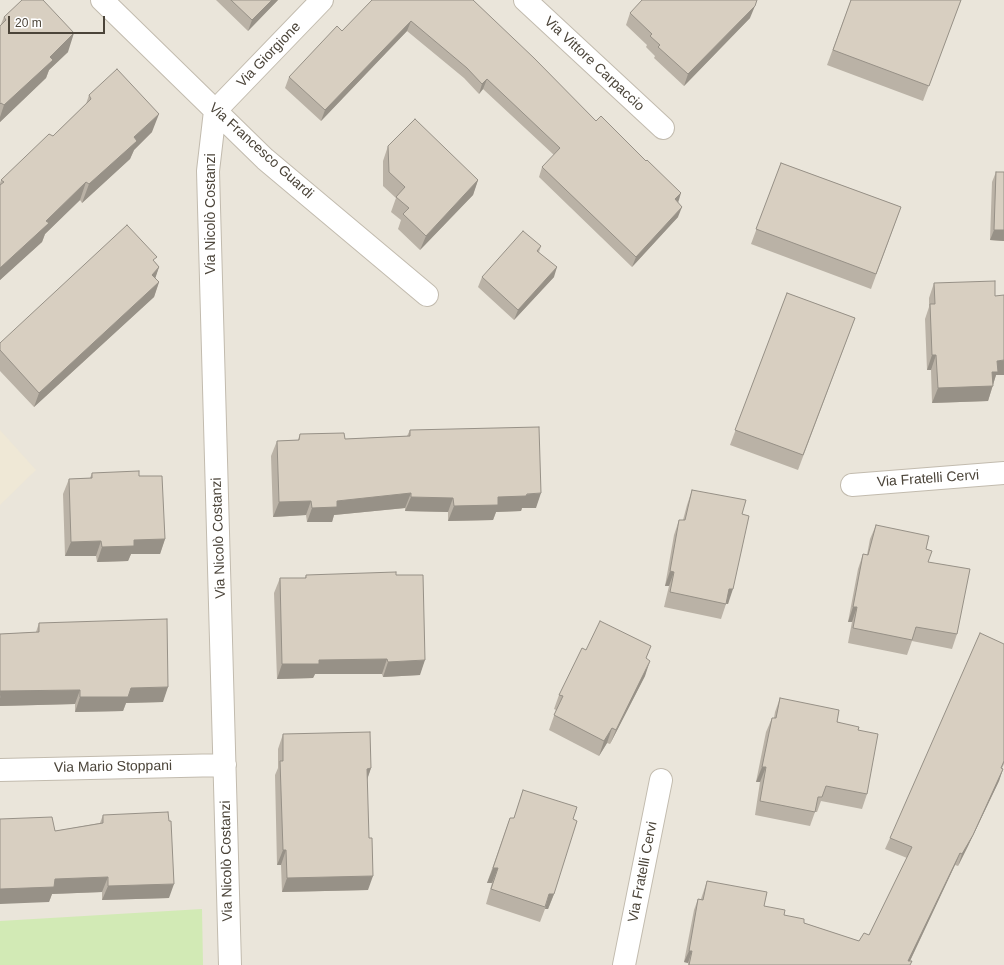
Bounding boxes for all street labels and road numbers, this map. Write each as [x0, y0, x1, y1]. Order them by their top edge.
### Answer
street label: Via Vittore Carpaccio [540, 13, 648, 115]
street label: Via Giorgione [234, 19, 304, 91]
street label: Via Francesco Guardi [205, 100, 317, 202]
street label: Via Nicolò Costanzi [203, 153, 219, 275]
street label: Via Fratelli Cervi [876, 467, 980, 491]
street label: Via Nicolò Costanzi [208, 477, 230, 599]
street label: Via Mario Stoppani [54, 758, 172, 776]
street label: Via Nicolò Costanzi [218, 800, 236, 922]
street label: Via Fratelli Cervi [625, 820, 661, 924]

